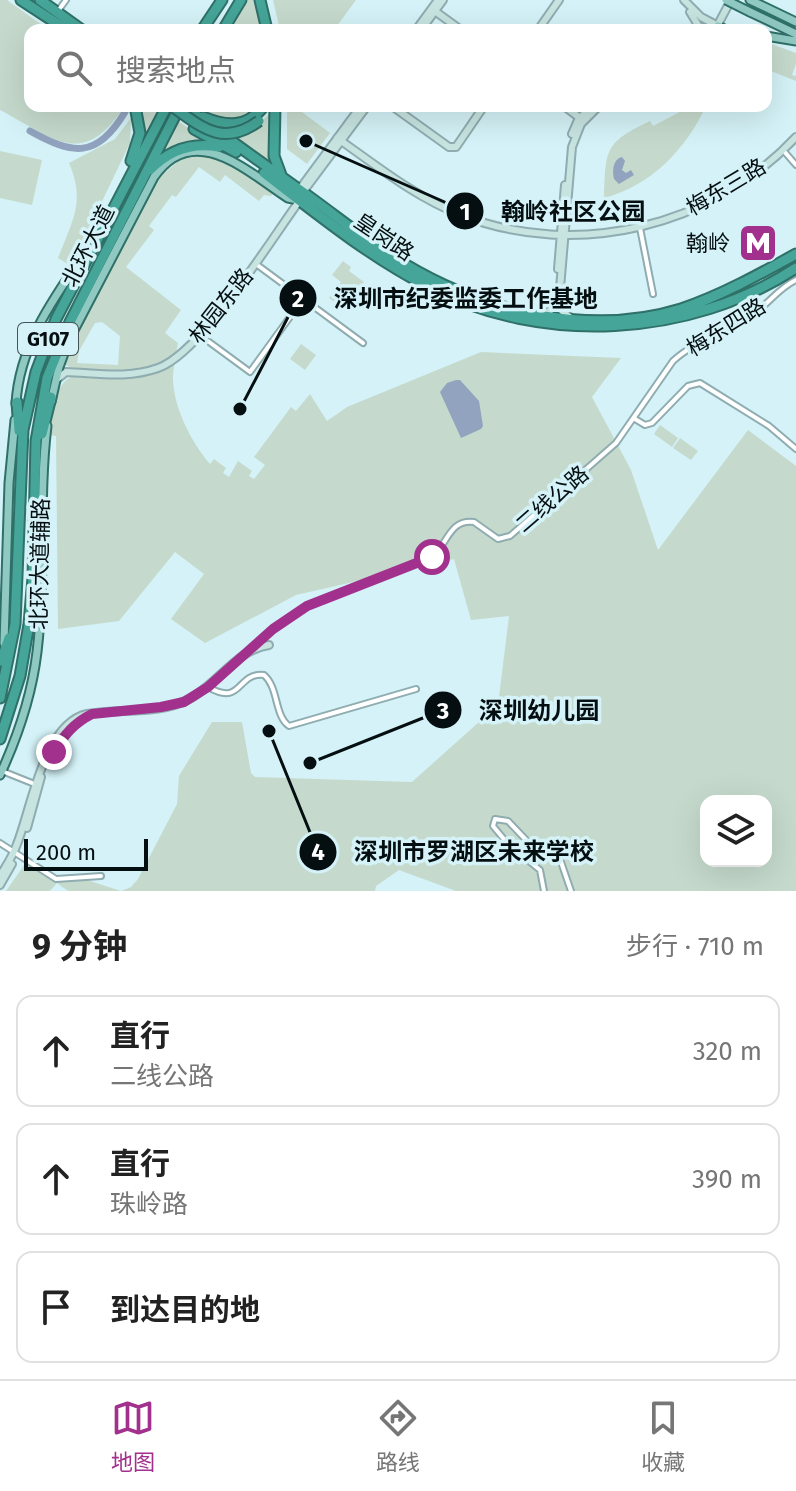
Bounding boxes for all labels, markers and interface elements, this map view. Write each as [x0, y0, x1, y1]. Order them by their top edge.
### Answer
search box [24, 24, 772, 112]
icon: search [52, 46, 96, 90]
text: 搜索地点 [116, 53, 236, 89]
street label: 梅东三路 [681, 153, 771, 221]
callout: 翰岭社区公园 [445, 187, 661, 235]
text: 1 [459, 198, 471, 226]
text: 翰岭社区公园 [501, 198, 645, 226]
street label: 北环大道 [56, 201, 120, 291]
street label: 皇岗路 [349, 207, 419, 267]
metro station icon: 翰岭 [737, 222, 779, 264]
place label: 翰岭 [686, 230, 730, 257]
street label: 林园东路 [183, 263, 259, 349]
callout: 深圳市纪委监委工作基地 [278, 274, 614, 322]
text: 2 [292, 285, 304, 313]
text: 深圳市纪委监委工作基地 [334, 285, 598, 313]
street label: 梅东四路 [682, 292, 770, 362]
road number: G107 [18, 323, 78, 355]
street label: 二线公路 [510, 460, 594, 538]
street label: 北环大道辅路 [25, 498, 55, 630]
route start [414, 539, 450, 575]
callout: 深圳幼儿园 [423, 686, 615, 734]
text: 3 [436, 697, 449, 725]
text: 深圳幼儿园 [479, 697, 599, 725]
route end [36, 734, 72, 770]
map controls [700, 795, 772, 867]
button: layers [700, 795, 772, 867]
callout: 深圳市罗湖区未来学校 [298, 828, 610, 876]
scale bar [24, 835, 148, 871]
text: 4 [311, 838, 325, 866]
text: 深圳市罗湖区未来学校 [354, 838, 594, 866]
text: 200 m [36, 839, 96, 866]
text: 9 分钟 [32, 926, 127, 967]
text: 步行 · 710 m [626, 931, 764, 962]
text: 直行 [110, 1018, 170, 1054]
icon: ahead [34, 1029, 78, 1073]
text: 320 m [693, 1036, 762, 1067]
text: 二线公路 [110, 1061, 214, 1092]
text: 直行 [110, 1146, 170, 1182]
icon: ahead [34, 1157, 78, 1201]
text: 390 m [692, 1164, 762, 1195]
text: 珠岭路 [110, 1189, 188, 1220]
icon: arrive [34, 1285, 78, 1329]
text: 到达目的地 [110, 1292, 260, 1328]
tab: 地图 [111, 1396, 155, 1476]
tab: 路线 [376, 1396, 420, 1476]
tab: 收藏 [641, 1396, 685, 1476]

